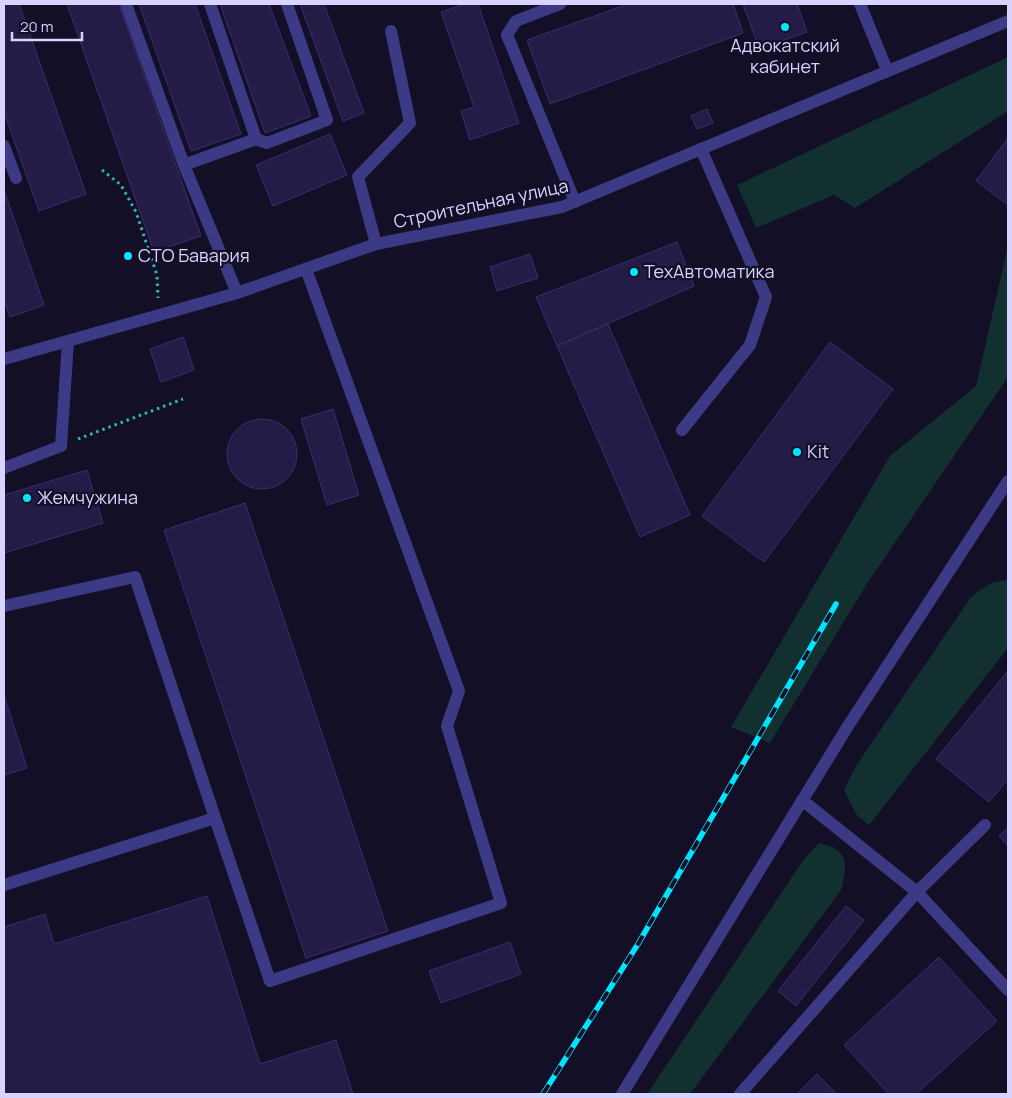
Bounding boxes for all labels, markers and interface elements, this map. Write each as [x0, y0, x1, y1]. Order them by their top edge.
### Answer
scale bar [12, 10, 82, 42]
text: 20 m [20, 16, 53, 37]
marker: Адвокатский кабинет [779, 21, 791, 33]
place label: Адвокатский кабинет [730, 33, 840, 78]
street label: Строительная улица [391, 173, 570, 233]
place label: СТО Бавария [138, 243, 250, 267]
marker: СТО Бавария [122, 250, 134, 262]
place label: ТехАвтоматика [644, 259, 774, 283]
marker: ТехАвтоматика [628, 266, 640, 278]
place label: Kit [807, 439, 829, 463]
marker: Kit [791, 446, 803, 458]
place label: Жемчужина [37, 485, 138, 509]
marker: Жемчужина [21, 492, 33, 504]

